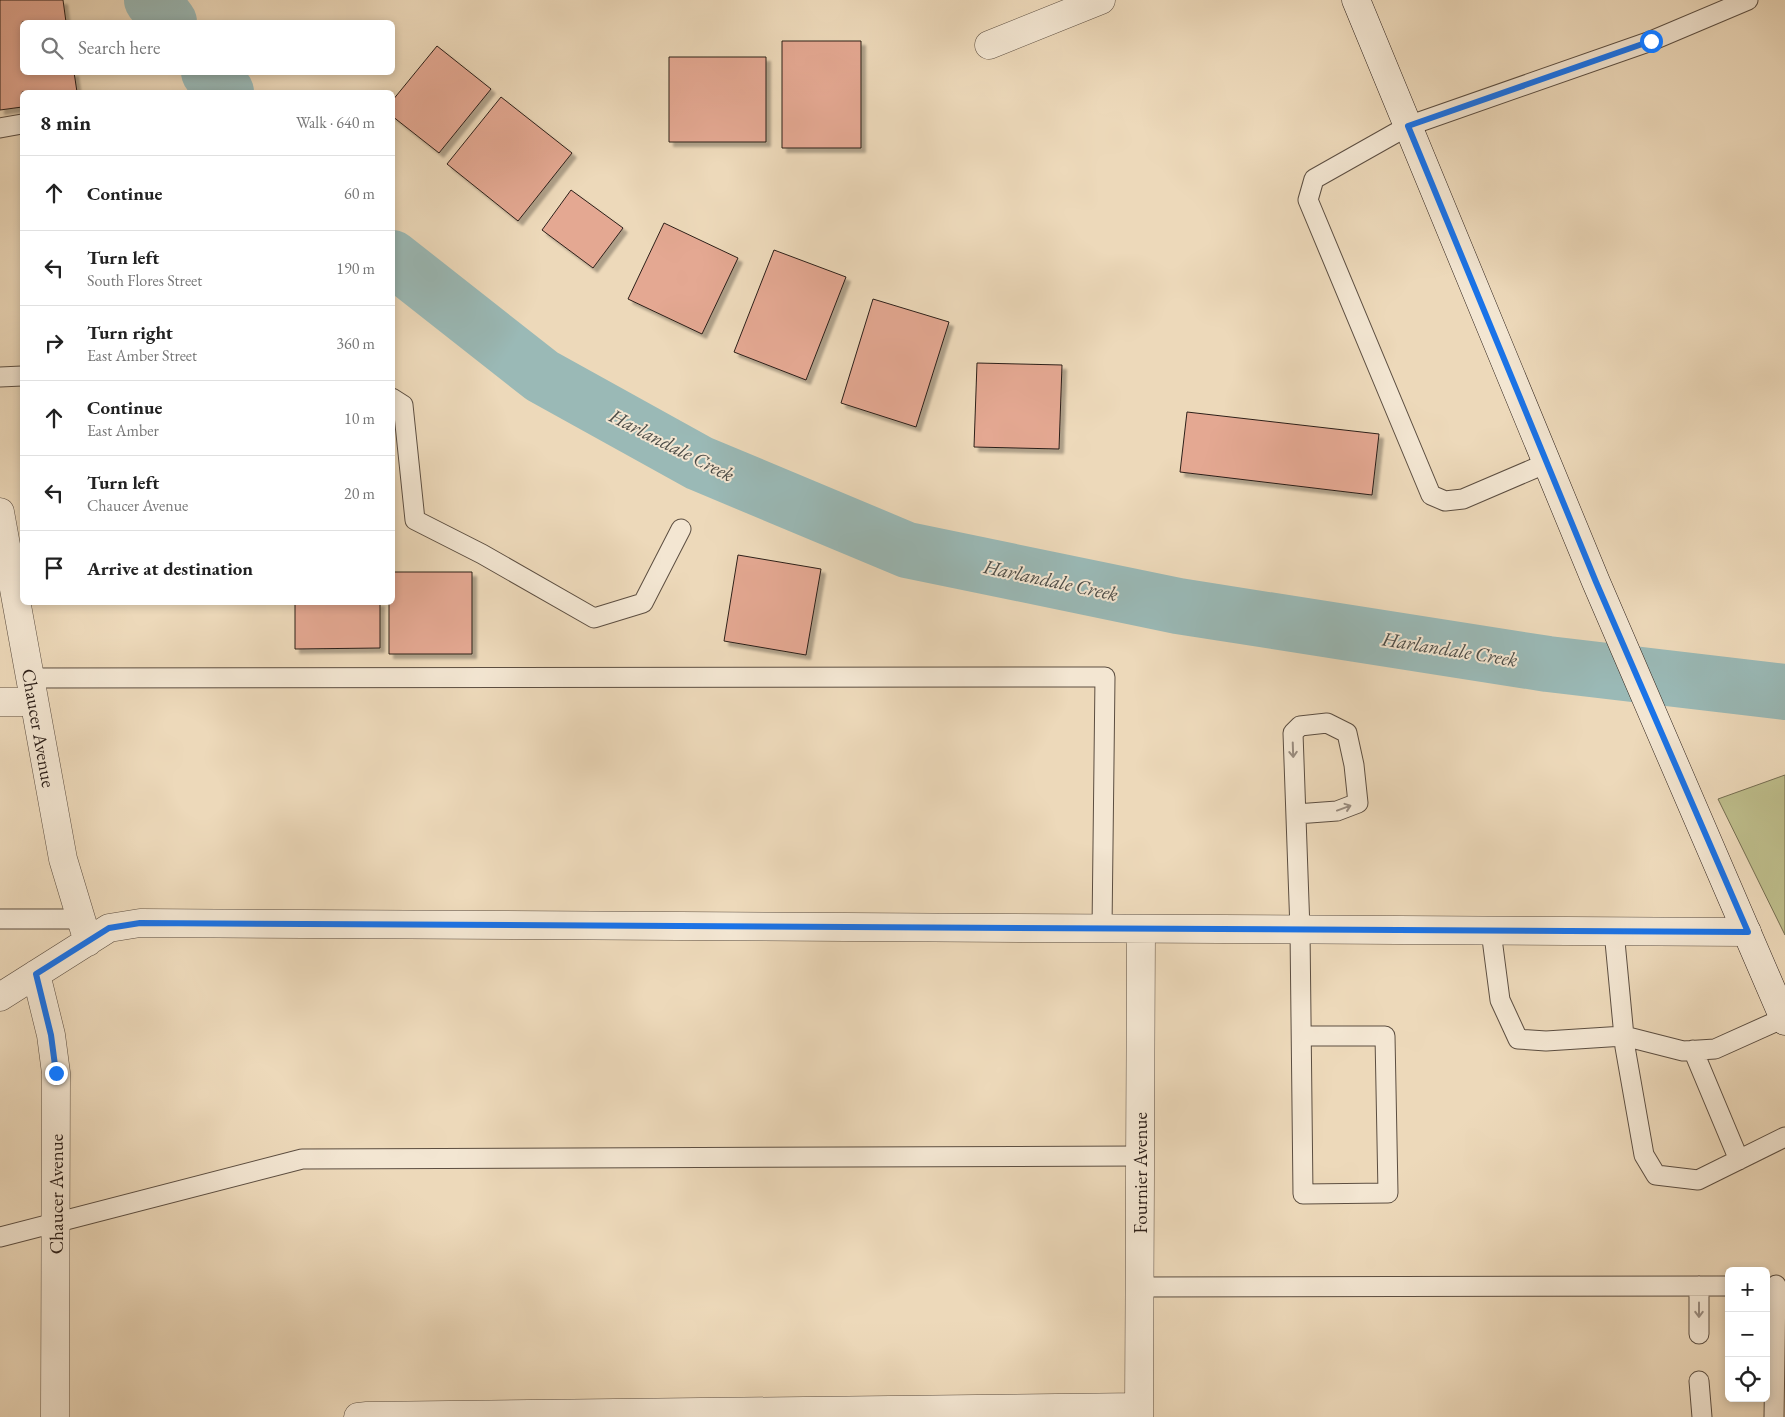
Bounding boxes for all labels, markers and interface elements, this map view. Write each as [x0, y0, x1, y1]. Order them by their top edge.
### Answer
search box [20, 20, 395, 75]
route start [1640, 30, 1663, 53]
icon: search [38, 34, 66, 62]
text: Search here [78, 35, 160, 60]
text: 8 min [40, 109, 91, 136]
text: Walk · 640 m [296, 112, 375, 133]
icon: ahead [40, 179, 68, 207]
text: Continue [87, 181, 162, 206]
text: 60 m [344, 183, 375, 204]
text: Turn left [87, 245, 159, 270]
icon: left [40, 254, 68, 282]
text: 190 m [336, 258, 375, 279]
text: South Flores Street [87, 270, 202, 291]
text: Turn right [87, 320, 173, 345]
icon: right [40, 329, 68, 357]
text: 360 m [336, 333, 375, 354]
text: East Amber Street [87, 345, 197, 366]
text: Continue [87, 395, 162, 420]
water label: Harlandale Creek [604, 402, 739, 488]
icon: ahead [40, 404, 68, 432]
text: 10 m [344, 408, 375, 429]
text: East Amber [87, 420, 159, 441]
text: Turn left [87, 470, 159, 495]
icon: left [40, 479, 68, 507]
text: 20 m [344, 483, 375, 504]
text: Chaucer Avenue [87, 495, 188, 516]
water label: Harlandale Creek [981, 553, 1120, 607]
icon: arrive [40, 554, 68, 582]
text: Arrive at destination [87, 556, 253, 581]
water label: Harlandale Creek [1380, 625, 1519, 673]
street label: Chaucer Avenue [16, 667, 61, 789]
one-way arrow [1289, 741, 1298, 757]
one-way arrow [1336, 803, 1351, 812]
route end [45, 1062, 68, 1085]
street label: Fournier Avenue [1128, 1112, 1153, 1234]
street label: Chaucer Avenue [44, 1134, 69, 1254]
map controls [1725, 1267, 1770, 1402]
button: + [1725, 1267, 1770, 1312]
one-way arrow [1694, 1302, 1704, 1318]
button: − [1725, 1312, 1770, 1357]
button: locate [1725, 1357, 1770, 1402]

